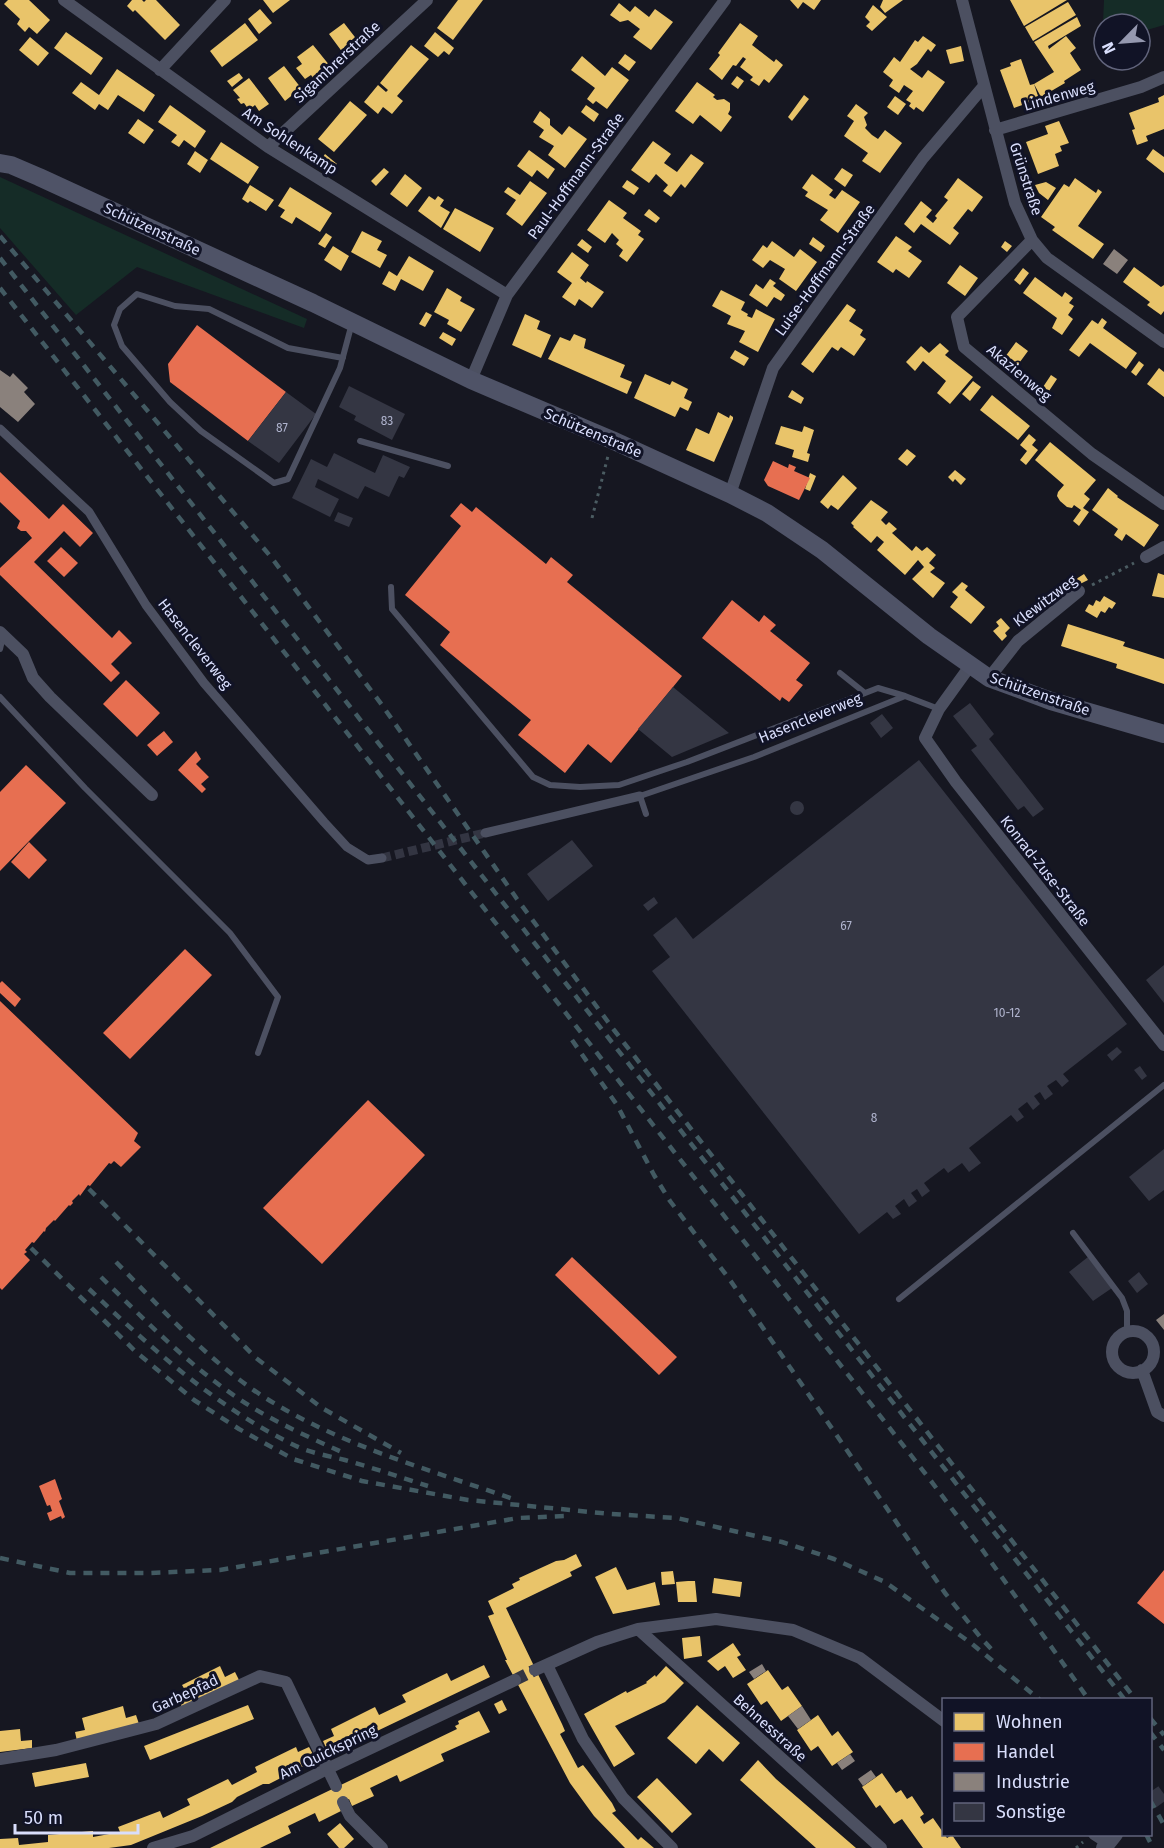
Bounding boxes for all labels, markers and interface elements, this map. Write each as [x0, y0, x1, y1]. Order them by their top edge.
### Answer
north arrow [1092, 12, 1152, 72]
street label: Sigambrerstraße [290, 17, 384, 107]
text: N [1098, 39, 1120, 57]
street label: Lindenweg [1021, 77, 1097, 115]
street label: Am Sohlenkamp [239, 104, 341, 178]
street label: Paul-Hoffmann-Straße [524, 109, 628, 243]
street label: Grünstraße [1006, 140, 1046, 218]
street label: Schützenstraße [101, 199, 203, 259]
street label: Luise-Hoffmann-Straße [771, 201, 879, 339]
street label: Akazienweg [983, 341, 1055, 405]
street label: Schützenstraße [541, 404, 645, 462]
house number: 83 [381, 414, 393, 428]
house number: 87 [276, 421, 288, 435]
street label: Klewitzweg [1010, 571, 1081, 631]
street label: Hasencleverweg [154, 595, 236, 693]
street label: Schützenstraße [988, 668, 1092, 720]
street label: Hasencleverweg [756, 689, 864, 747]
street label: Konrad-Zuse-Straße [996, 812, 1094, 930]
house number: 67 [840, 919, 852, 933]
house number: 10-12 [993, 1006, 1021, 1020]
house number: 8 [871, 1111, 878, 1125]
street label: Garbepfad [149, 1671, 221, 1717]
street label: Behnesstraße [729, 1690, 811, 1766]
legend [942, 1698, 1152, 1836]
text: Wohnen [996, 1711, 1063, 1733]
street label: Am Quickspring [276, 1721, 380, 1783]
text: Handel [996, 1741, 1054, 1763]
text: Industrie [996, 1771, 1070, 1793]
scale bar [15, 1797, 138, 1835]
text: Sonstige [996, 1801, 1066, 1823]
text: 50 m [24, 1807, 63, 1829]

